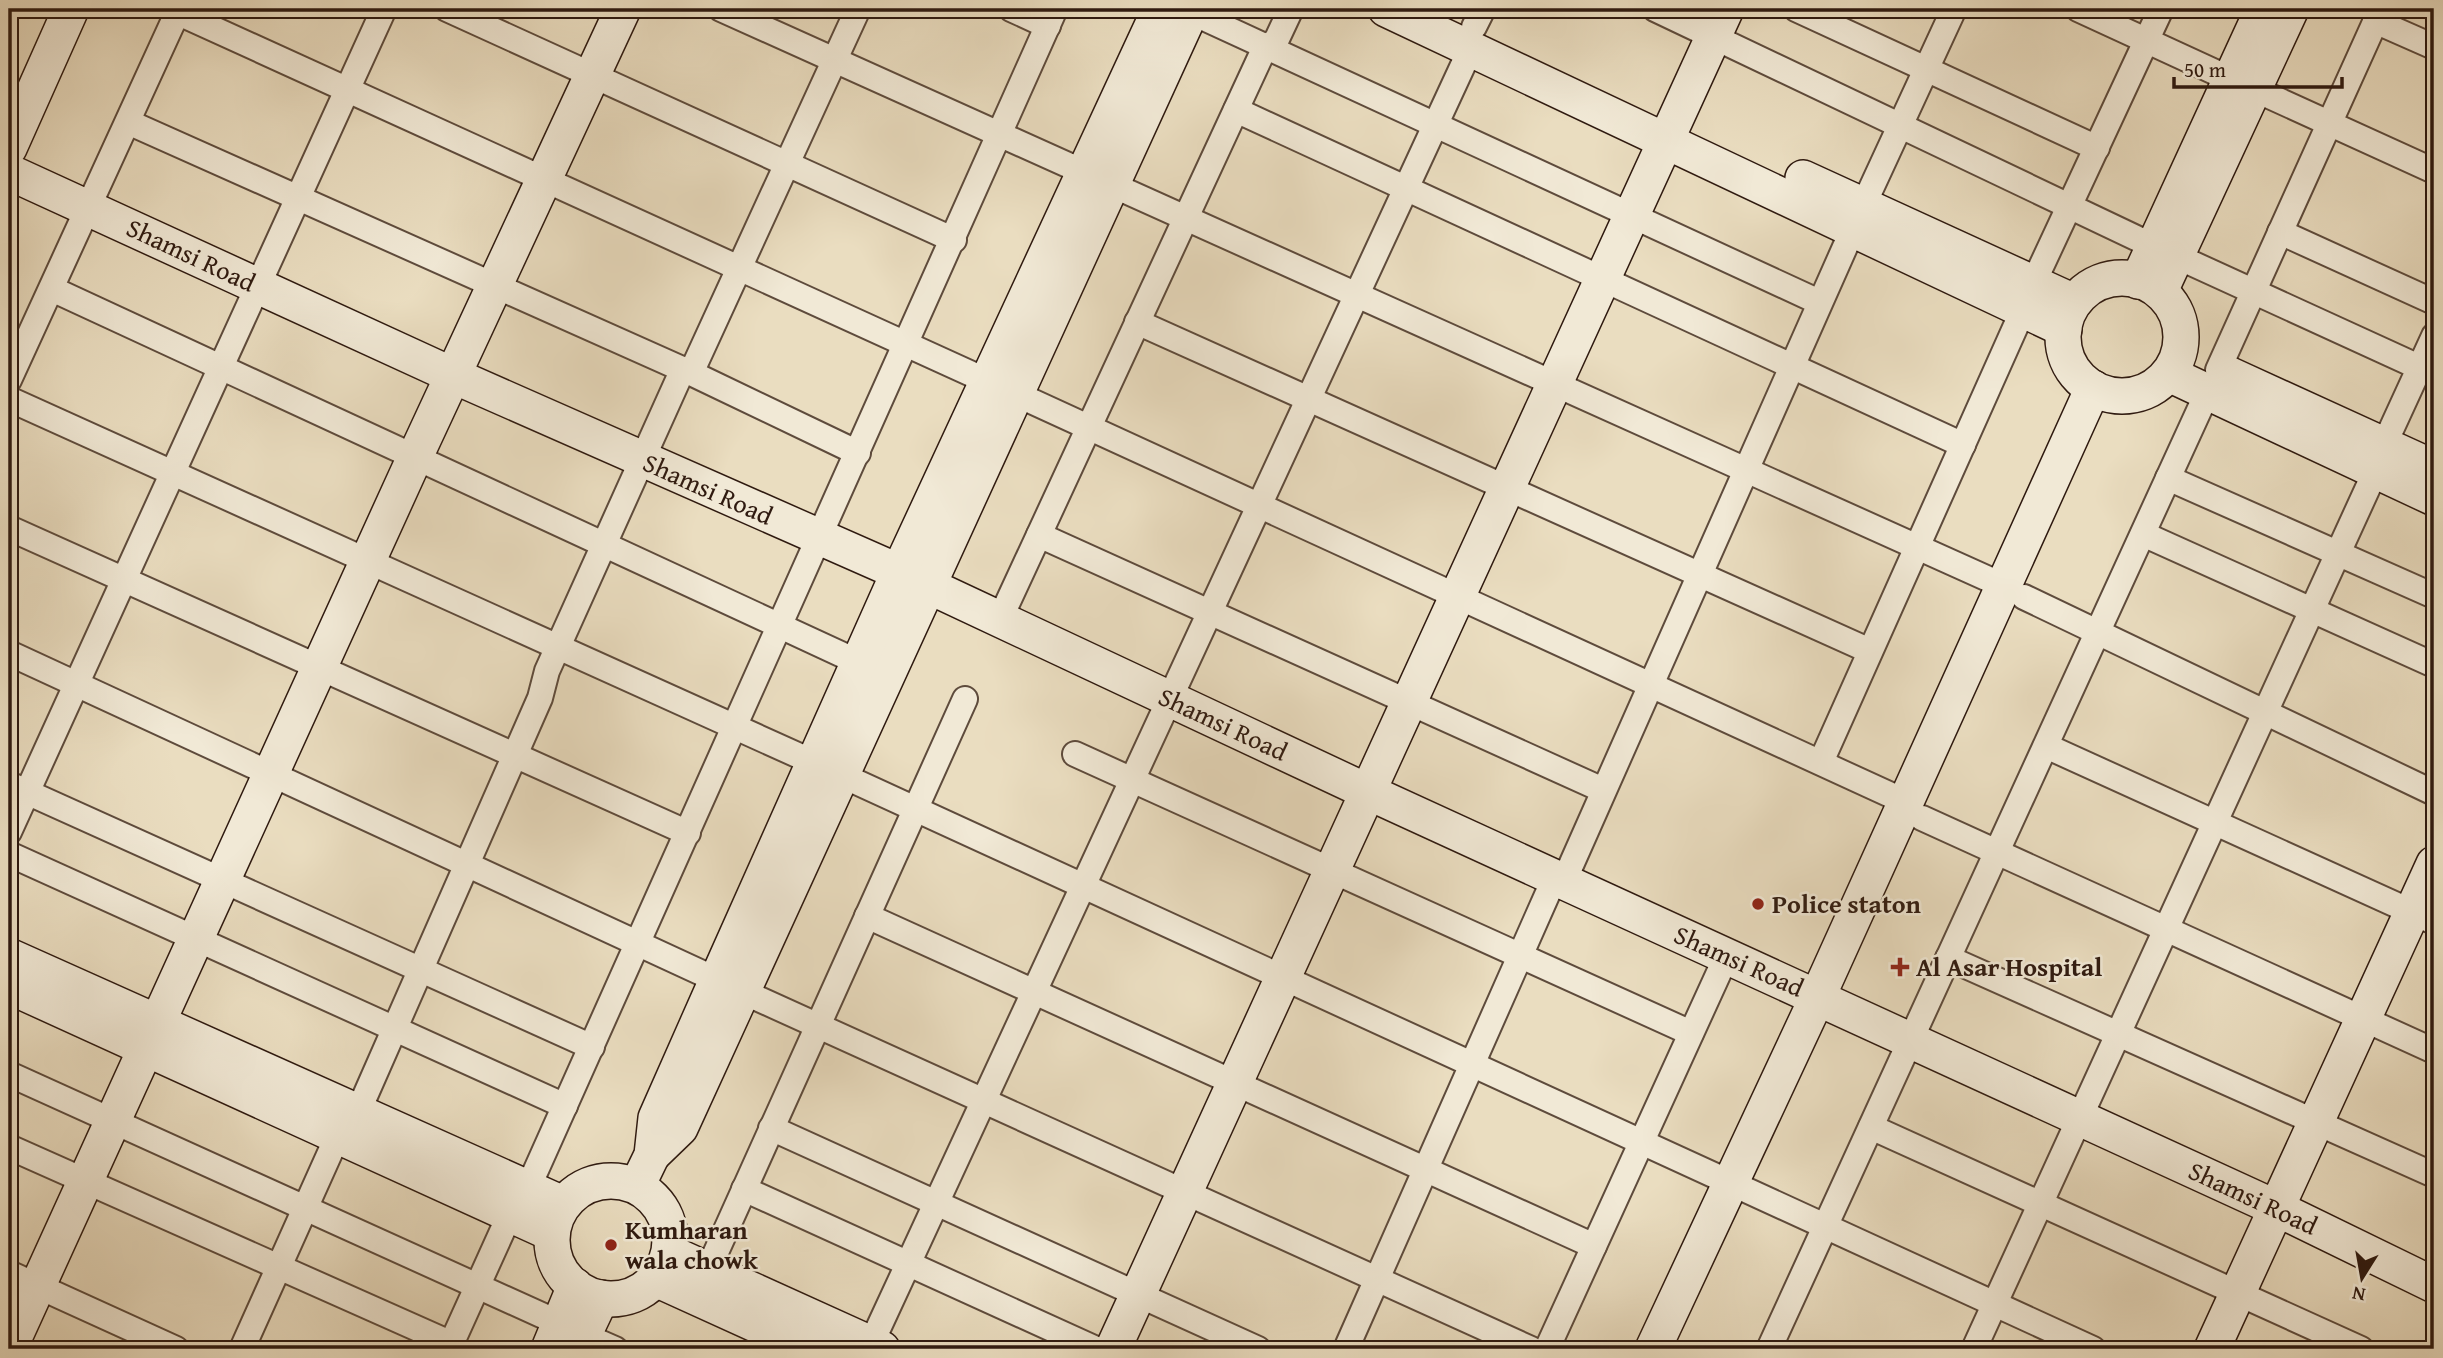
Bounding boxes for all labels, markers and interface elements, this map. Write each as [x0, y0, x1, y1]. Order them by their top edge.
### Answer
scale bar [2174, 46, 2342, 90]
text: 50 m [2184, 54, 2226, 85]
street label: Shamsi Road [120, 208, 262, 302]
street label: Shamsi Road [637, 443, 780, 535]
street label: Shamsi Road [1152, 677, 1294, 771]
place label: Police staton [1772, 884, 1922, 923]
marker: Police staton [1750, 896, 1766, 912]
street label: Shamsi Road [1668, 915, 1811, 1007]
place label: Al Asar Hospital [1916, 947, 2102, 986]
marker: Al Asar Hospital [1890, 957, 1910, 977]
street label: Shamsi Road [2182, 1151, 2324, 1245]
place label: Kumharan wala chowk [625, 1210, 758, 1279]
marker: Kumharan wala chowk [603, 1237, 619, 1253]
north arrow [2328, 1242, 2398, 1312]
text: N [2350, 1280, 2368, 1310]

